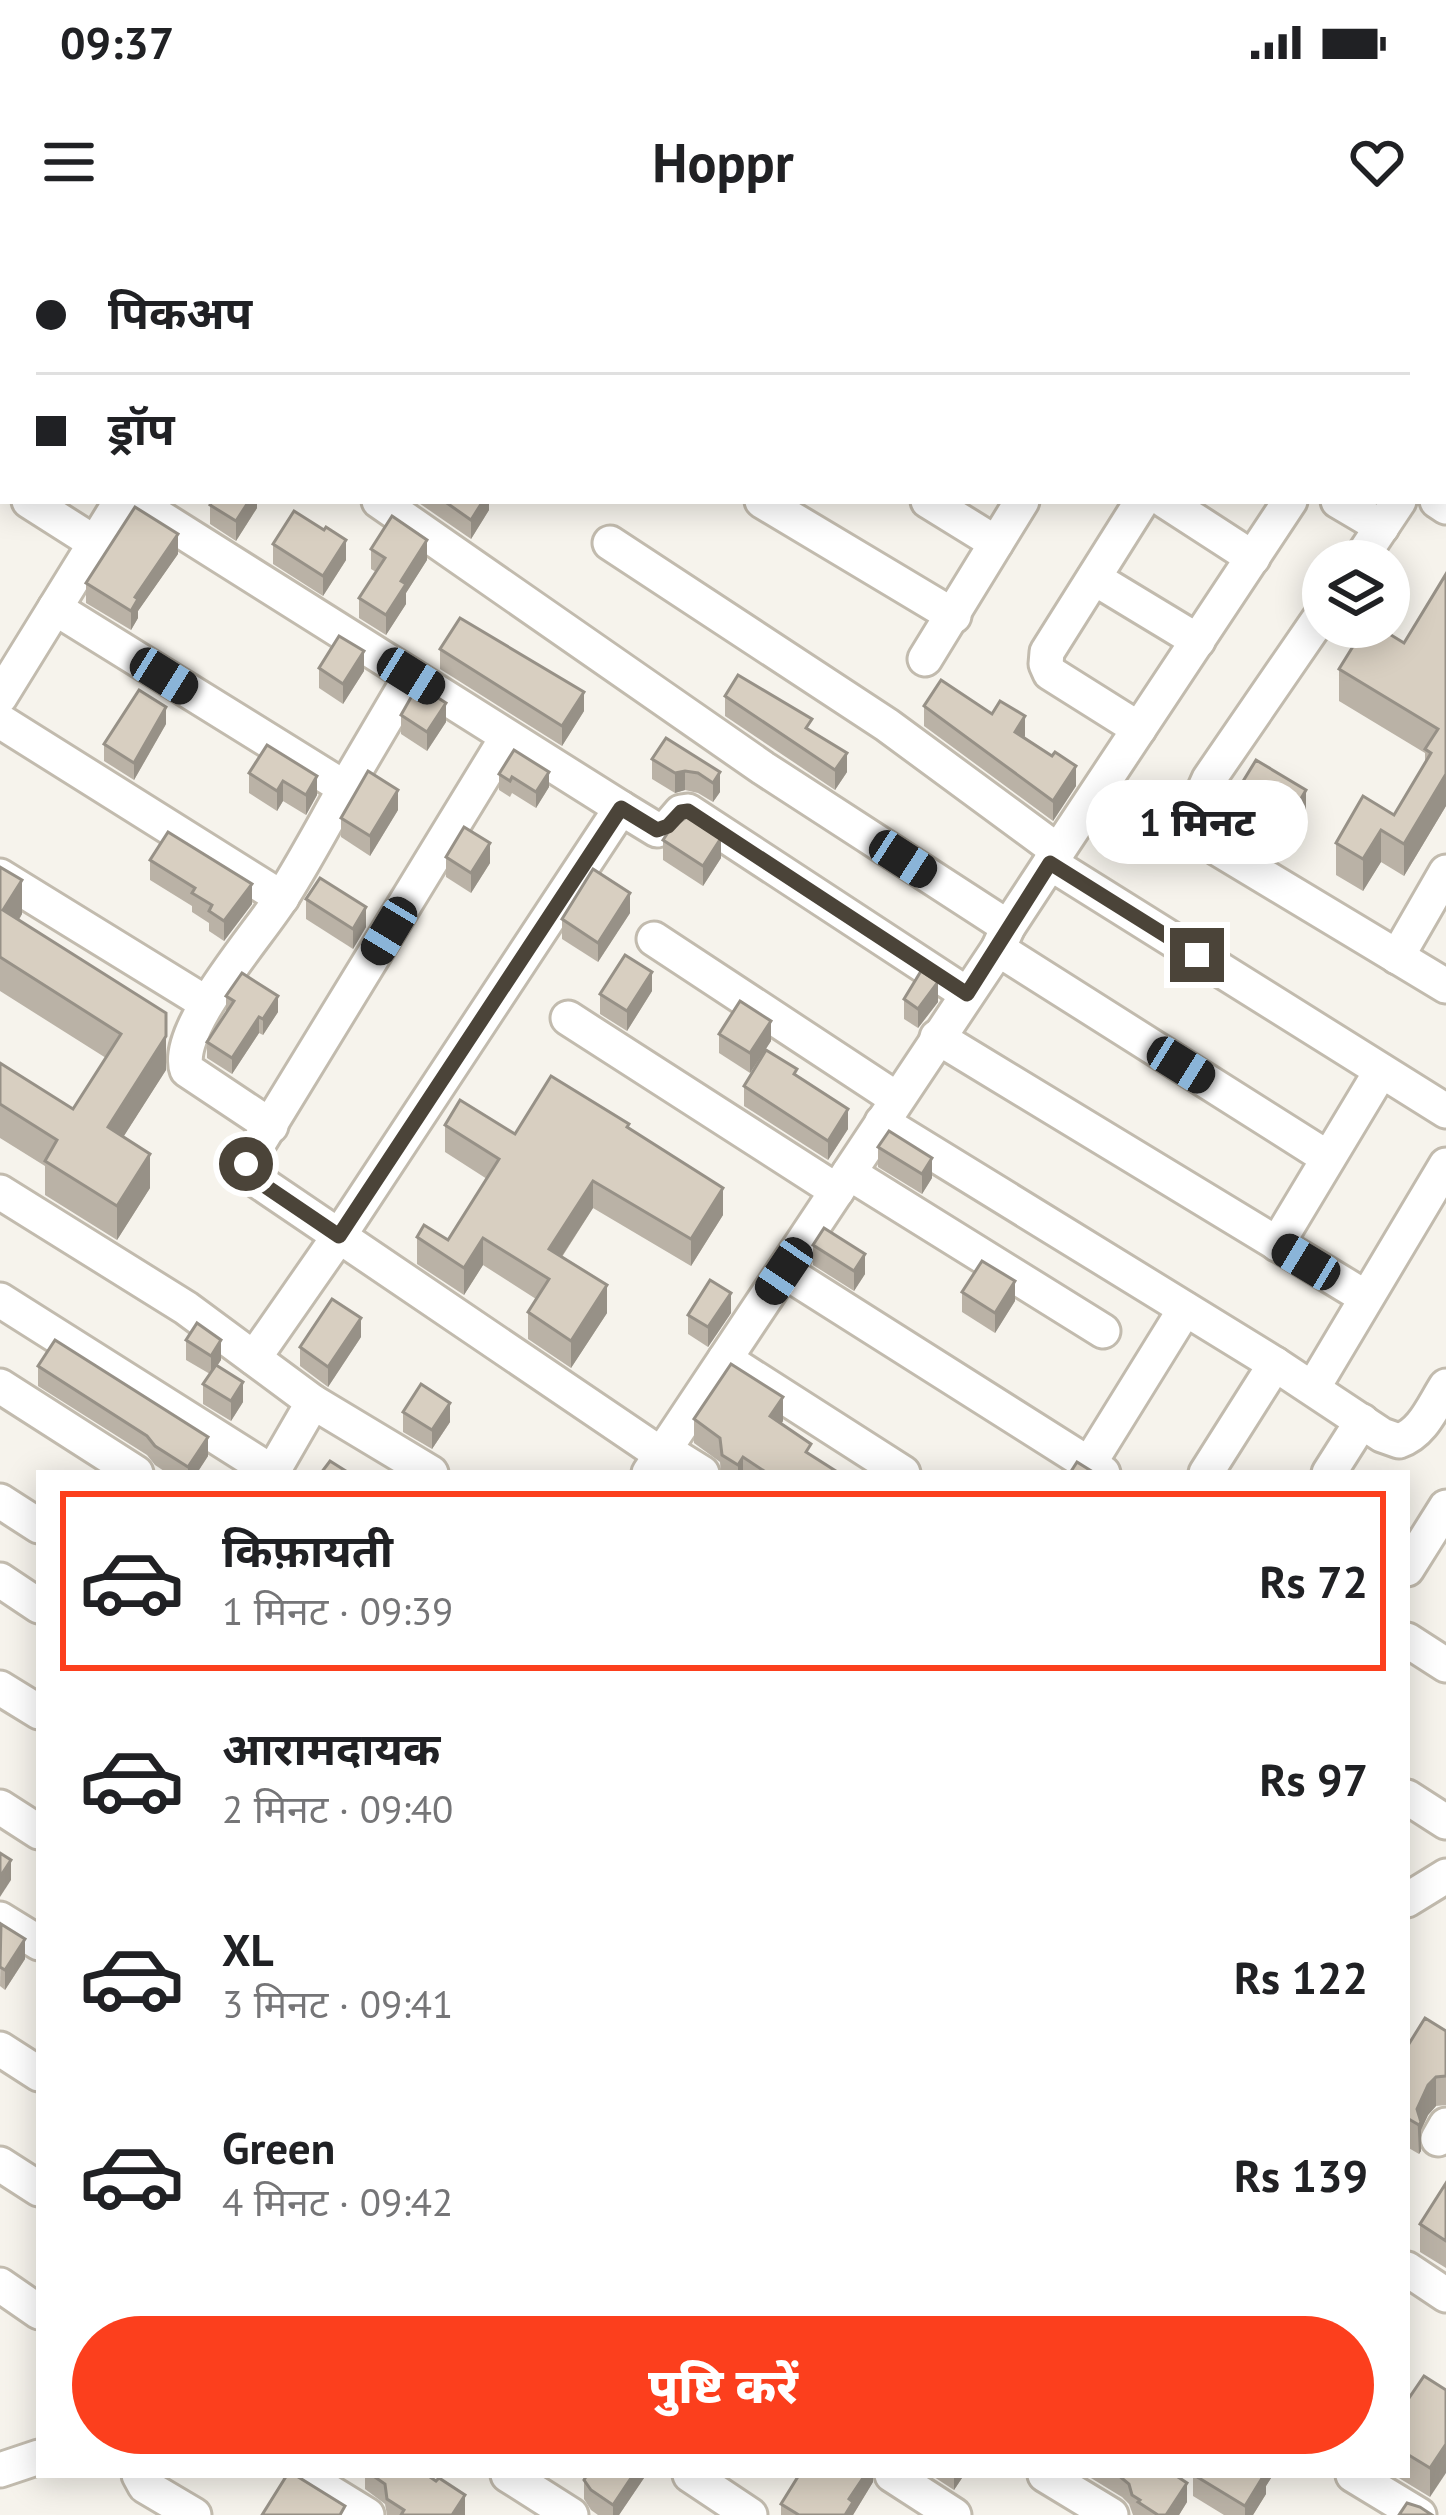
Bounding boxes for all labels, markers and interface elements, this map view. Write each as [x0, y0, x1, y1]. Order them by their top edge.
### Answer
text: 09:37 [60, 13, 174, 71]
text: Hoppr [652, 127, 794, 197]
icon: menu [36, 129, 102, 195]
icon: heart [1344, 129, 1410, 195]
text: पिकअप [108, 283, 252, 341]
text: ड्रॉप [108, 399, 175, 457]
map controls [1302, 540, 1410, 648]
button: layers [1302, 540, 1410, 648]
car [124, 642, 204, 710]
car [371, 642, 451, 710]
callout: 1 मिनट [1086, 781, 1308, 865]
text: 1 मिनट [1139, 796, 1255, 847]
car [863, 824, 943, 894]
car [355, 891, 423, 971]
route end [1170, 928, 1224, 982]
car [1141, 1031, 1221, 1099]
route start [219, 1137, 273, 1191]
car [1266, 1228, 1346, 1296]
car [749, 1231, 819, 1311]
text: किफ़ायती [222, 1521, 393, 1579]
icon: car [78, 1527, 186, 1635]
text: Rs 72 [1260, 1552, 1368, 1610]
text: 1 मिनट · 09:39 [222, 1585, 453, 1636]
text: आरामदायक [222, 1719, 440, 1777]
icon: car [78, 1725, 186, 1833]
text: Rs 97 [1260, 1750, 1368, 1808]
text: 2 मिनट · 09:40 [222, 1783, 453, 1834]
text: XL [222, 1920, 274, 1978]
icon: car [78, 1923, 186, 2031]
text: Rs 122 [1234, 1948, 1368, 2006]
text: 3 मिनट · 09:41 [222, 1978, 453, 2029]
text: Green [222, 2118, 335, 2176]
icon: car [78, 2121, 186, 2229]
text: Rs 139 [1234, 2146, 1368, 2204]
text: 4 मिनट · 09:42 [222, 2176, 453, 2227]
button: पुष्टि करें [72, 2316, 1374, 2454]

